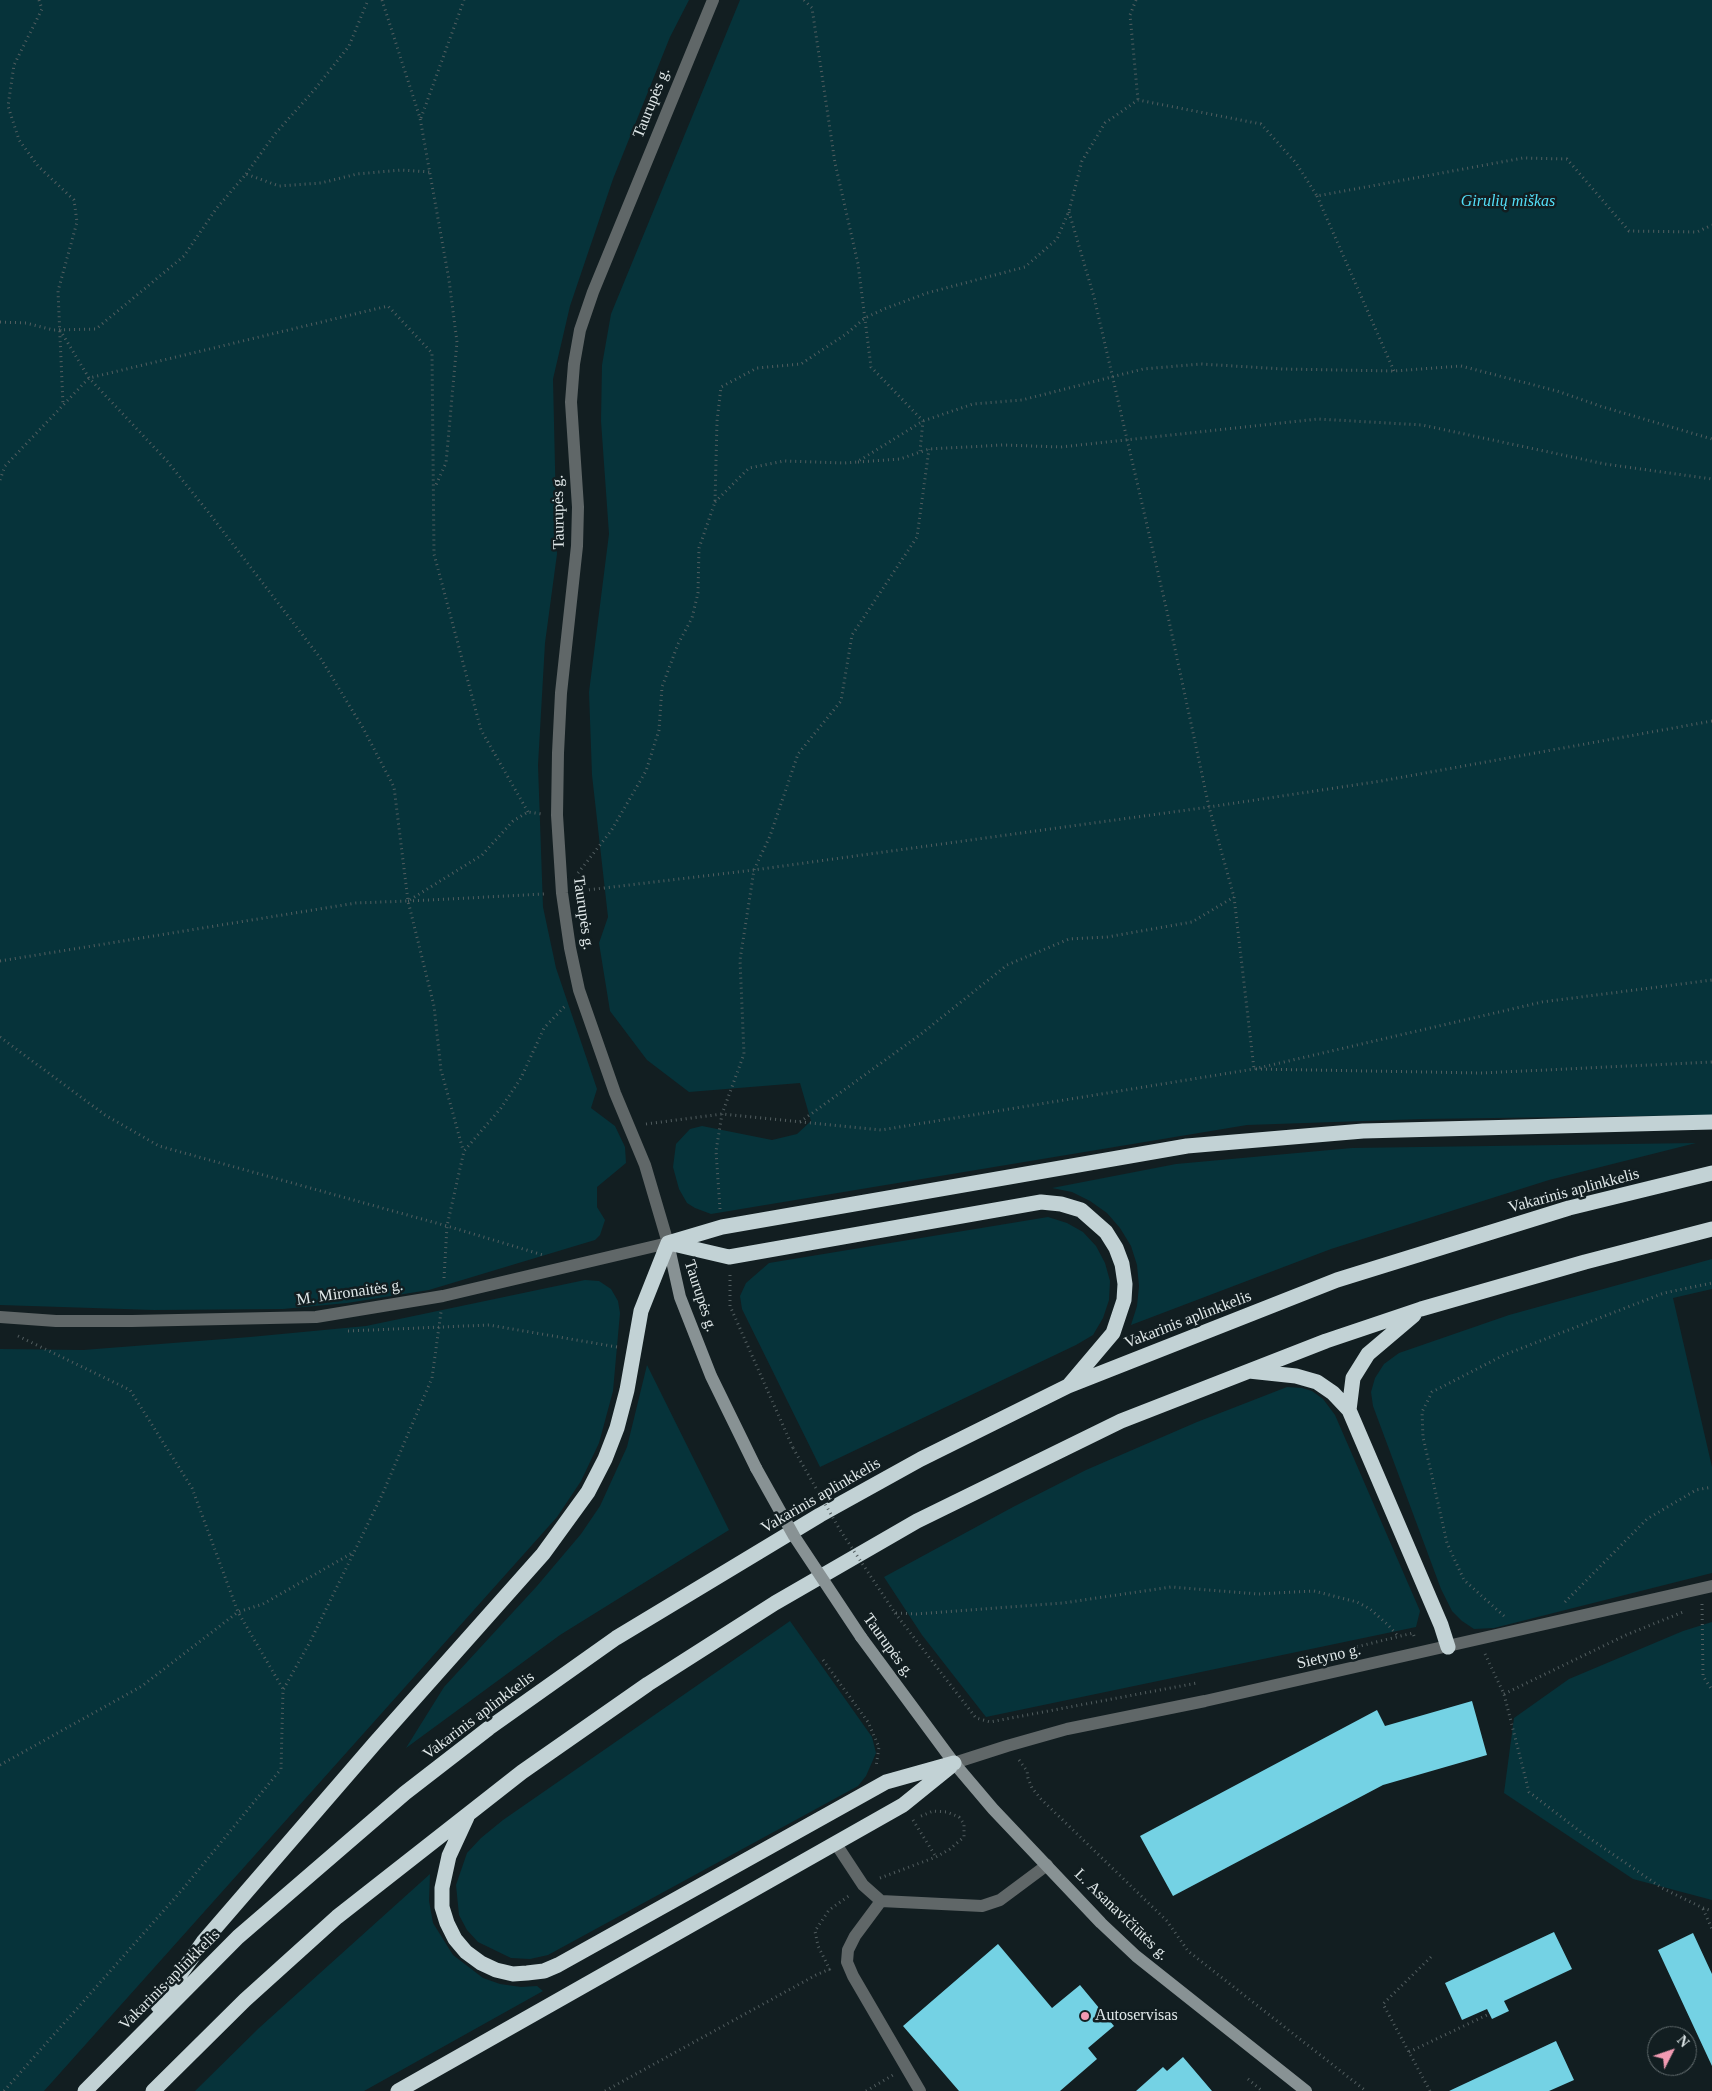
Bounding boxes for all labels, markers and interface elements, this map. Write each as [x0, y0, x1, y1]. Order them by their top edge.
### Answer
street label: Taurupės g. [629, 65, 675, 141]
park label: Girulių miškas [1461, 192, 1555, 212]
street label: Taurupės g. [549, 475, 569, 549]
street label: Taurupės g. [568, 875, 598, 951]
street label: Vakarinis aplinkkelis [1506, 1164, 1642, 1218]
street label: Taurupės g. [679, 1258, 721, 1334]
street label: M. Mironaitės g. [295, 1276, 405, 1310]
street label: Vakarinis aplinkkelis [1122, 1287, 1254, 1353]
street label: Vakarinis aplinkkelis [758, 1454, 884, 1538]
street label: Taurupės g. [858, 1610, 918, 1682]
street label: Sietyno g. [1295, 1640, 1363, 1674]
street label: Vakarinis aplinkkelis [419, 1668, 539, 1764]
street label: L. Asanavičiūtės g. [1070, 1865, 1172, 1965]
street label: Vakarinis aplinkkelis [116, 1926, 224, 2034]
place label: Autoservisas [1095, 2006, 1178, 2026]
marker: Autoservisas [1079, 2010, 1091, 2022]
north arrow [1647, 2026, 1697, 2076]
text: N [1674, 2033, 1692, 2050]

